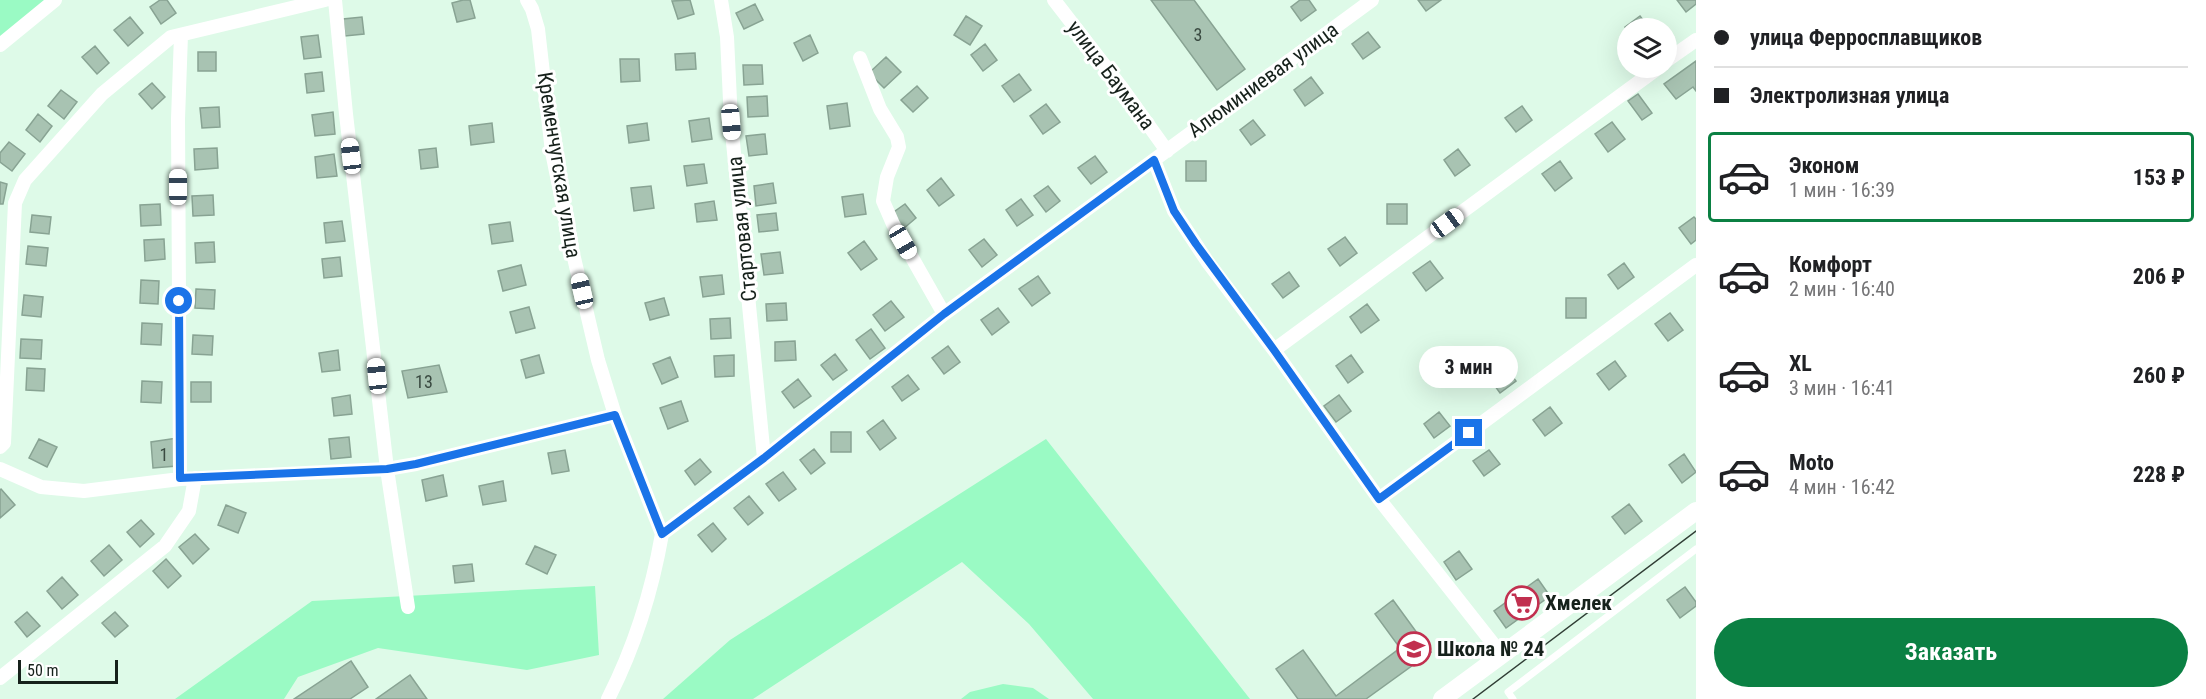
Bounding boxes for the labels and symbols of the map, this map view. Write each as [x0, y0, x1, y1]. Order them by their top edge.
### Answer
street label: улица Баумана [1062, 16, 1160, 134]
street label: Алюминиевая улица [1183, 17, 1343, 143]
house number: 3 [1194, 24, 1202, 45]
street label: Кременчугская улица [532, 70, 586, 260]
car [720, 103, 742, 141]
car [340, 137, 362, 175]
street label: Стартовая улица [722, 155, 762, 303]
car [169, 169, 187, 205]
car [1427, 205, 1467, 241]
car [886, 222, 920, 262]
car [569, 271, 595, 311]
route start [165, 287, 192, 314]
callout: 3 мин [1420, 346, 1518, 388]
car [366, 357, 388, 395]
house number: 13 [415, 371, 433, 392]
route end [1455, 419, 1482, 446]
house number: 1 [160, 444, 168, 465]
supermarket icon: Хмелек [1504, 585, 1540, 621]
place label: Хмелек [1545, 591, 1612, 615]
school or university icon: Школа № 24 [1396, 631, 1432, 667]
place label: Школа № 24 [1437, 637, 1544, 661]
scale bar [18, 657, 118, 684]

